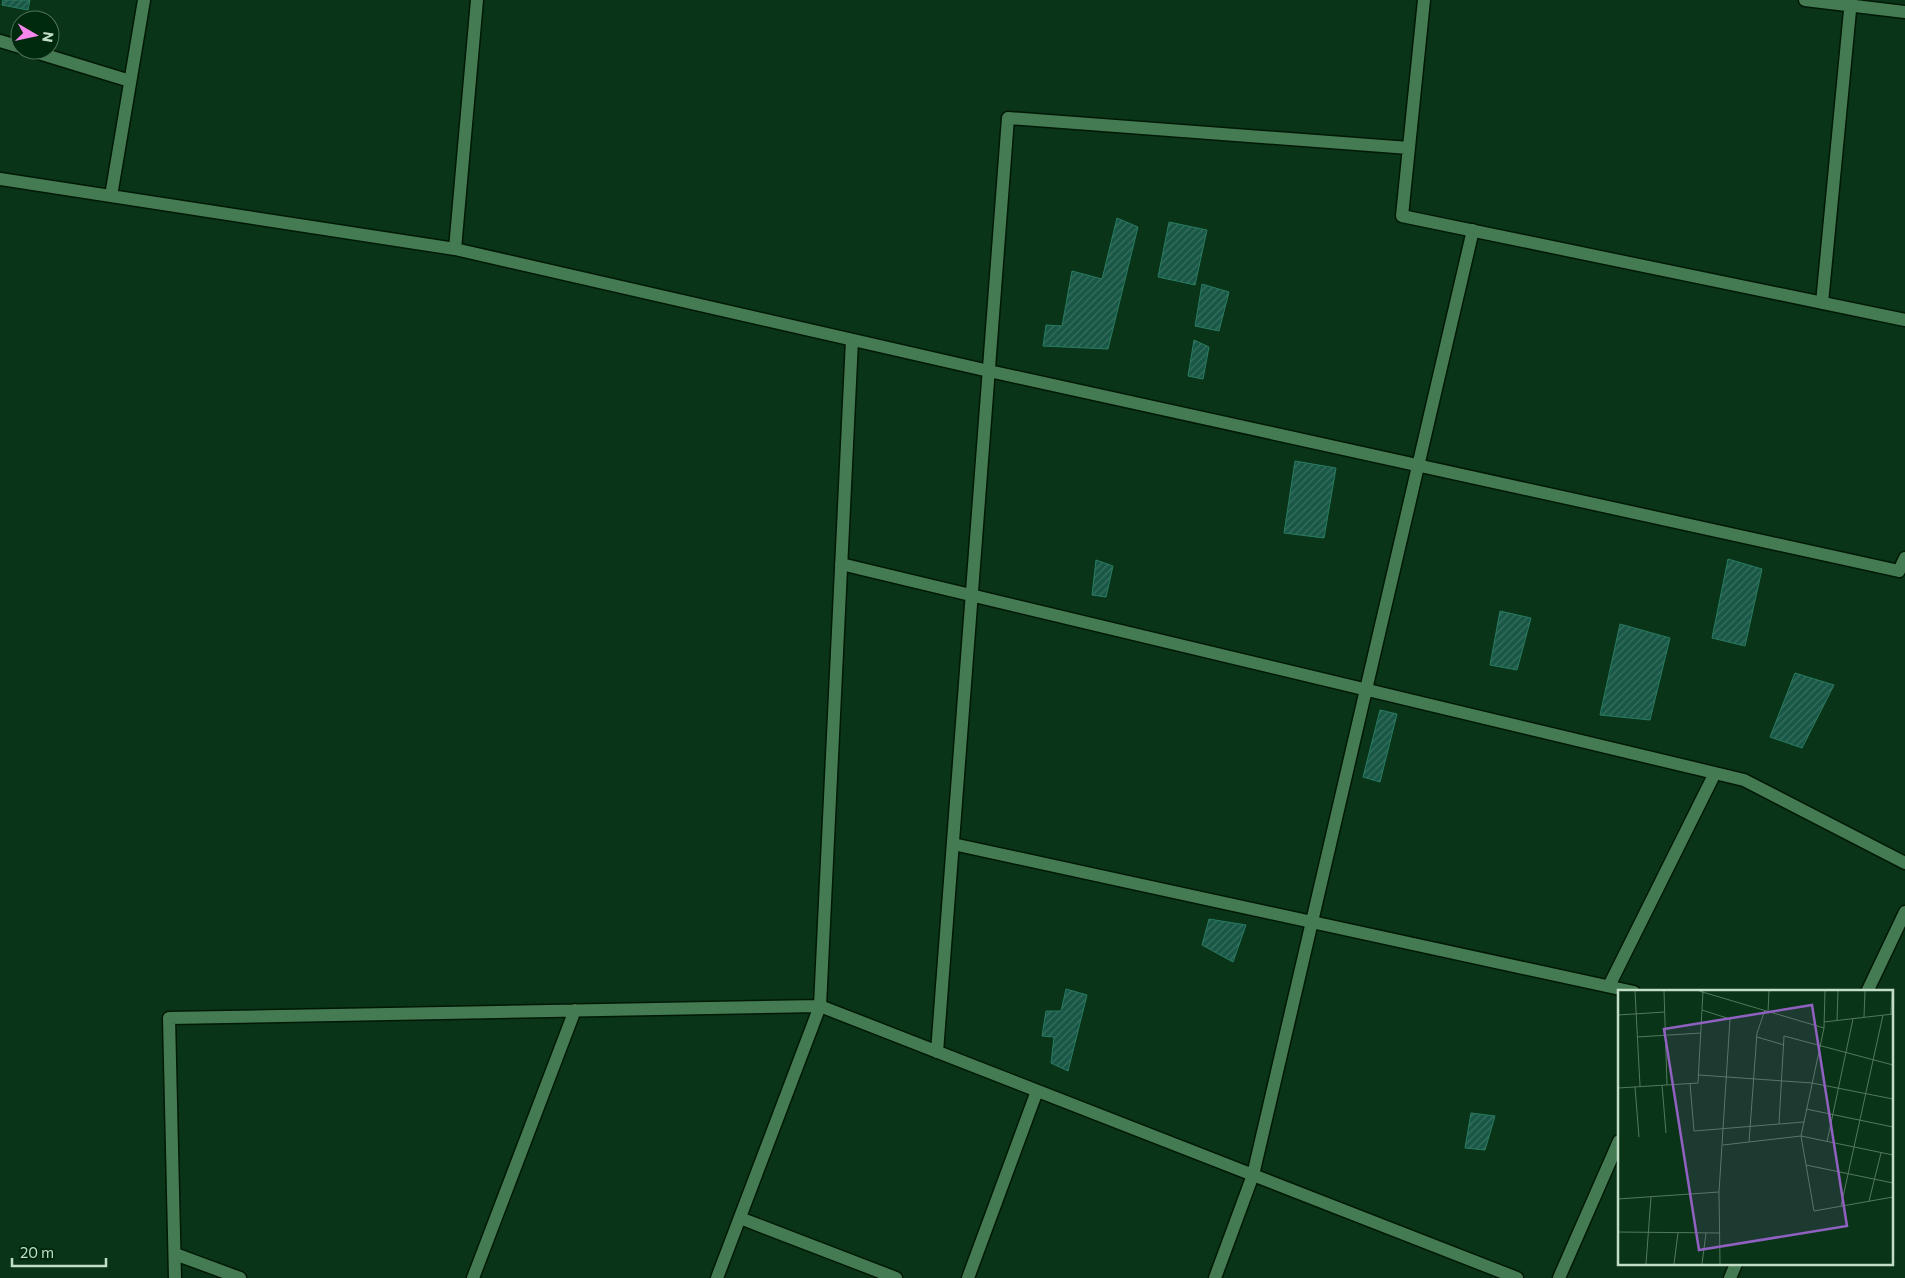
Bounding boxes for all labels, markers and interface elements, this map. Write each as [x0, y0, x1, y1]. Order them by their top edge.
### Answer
north arrow [10, 10, 60, 60]
text: N [39, 31, 58, 44]
inset map [1618, 990, 1892, 1266]
scale bar [12, 1236, 106, 1268]
text: 20 m [20, 1243, 54, 1261]

